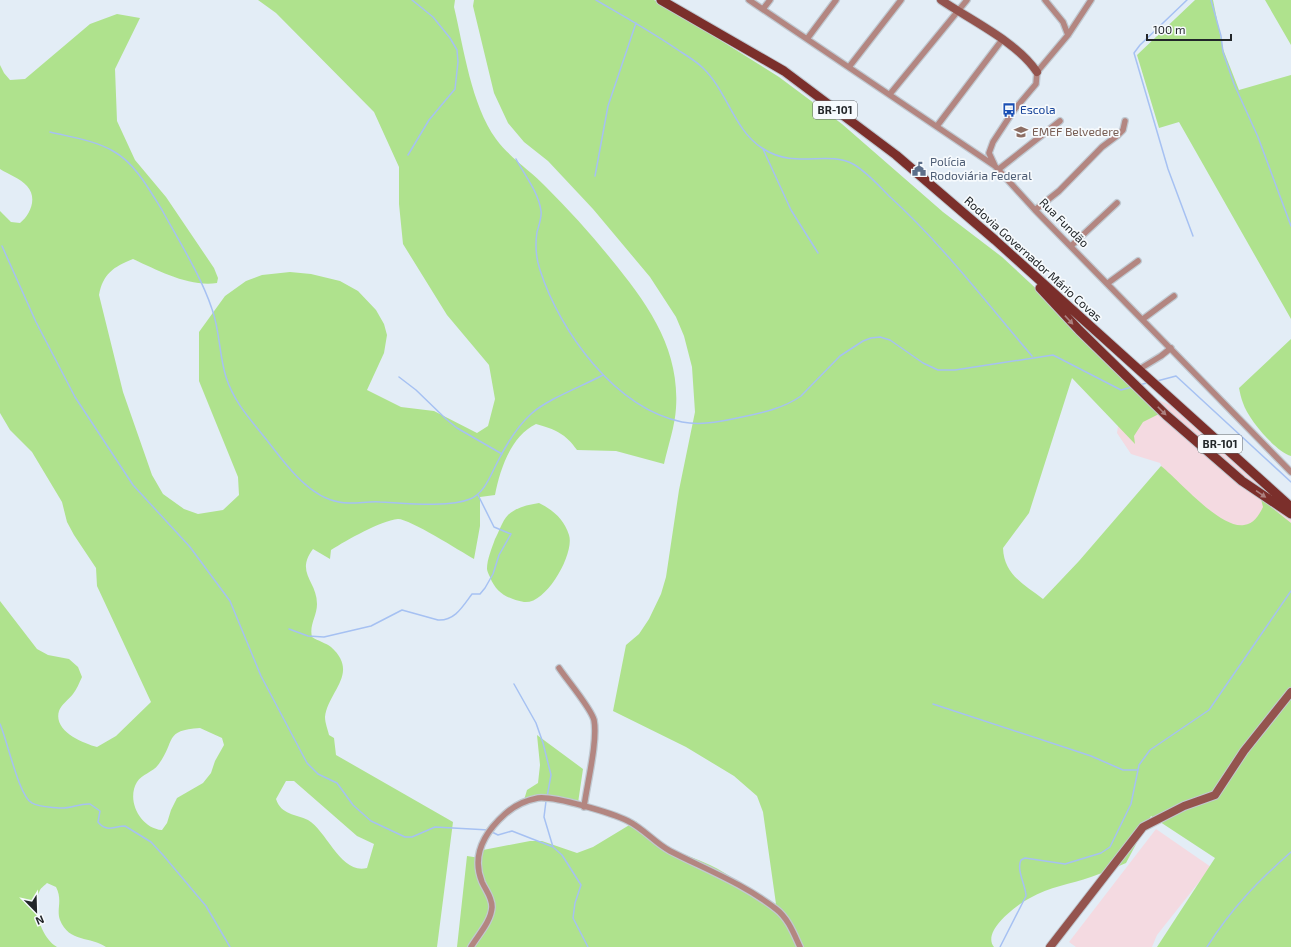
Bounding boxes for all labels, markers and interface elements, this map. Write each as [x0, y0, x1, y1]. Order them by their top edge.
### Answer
scale bar [1147, 16, 1231, 42]
text: 100 m [1153, 22, 1185, 36]
road number: BR-101 [813, 101, 857, 119]
bus stop icon: Escola [1001, 102, 1017, 118]
place label: Escola [1020, 102, 1056, 116]
school or university icon: EMEF Belvedere [1013, 124, 1029, 140]
place label: EMEF Belvedere [1032, 124, 1119, 138]
place label: Polícia Rodoviária Federal [930, 154, 1032, 182]
public building icon: Polícia Rodoviária Federal [911, 161, 927, 177]
street label: Rodovia Governador Mário Covas [962, 193, 1105, 324]
street label: Rua Fundão [1037, 195, 1092, 250]
one-way arrow [1064, 315, 1074, 325]
one-way arrow [1157, 406, 1167, 416]
road number: BR-101 [1198, 435, 1242, 453]
one-way arrow [1256, 490, 1267, 498]
north arrow [16, 891, 56, 931]
text: N [34, 913, 46, 928]

